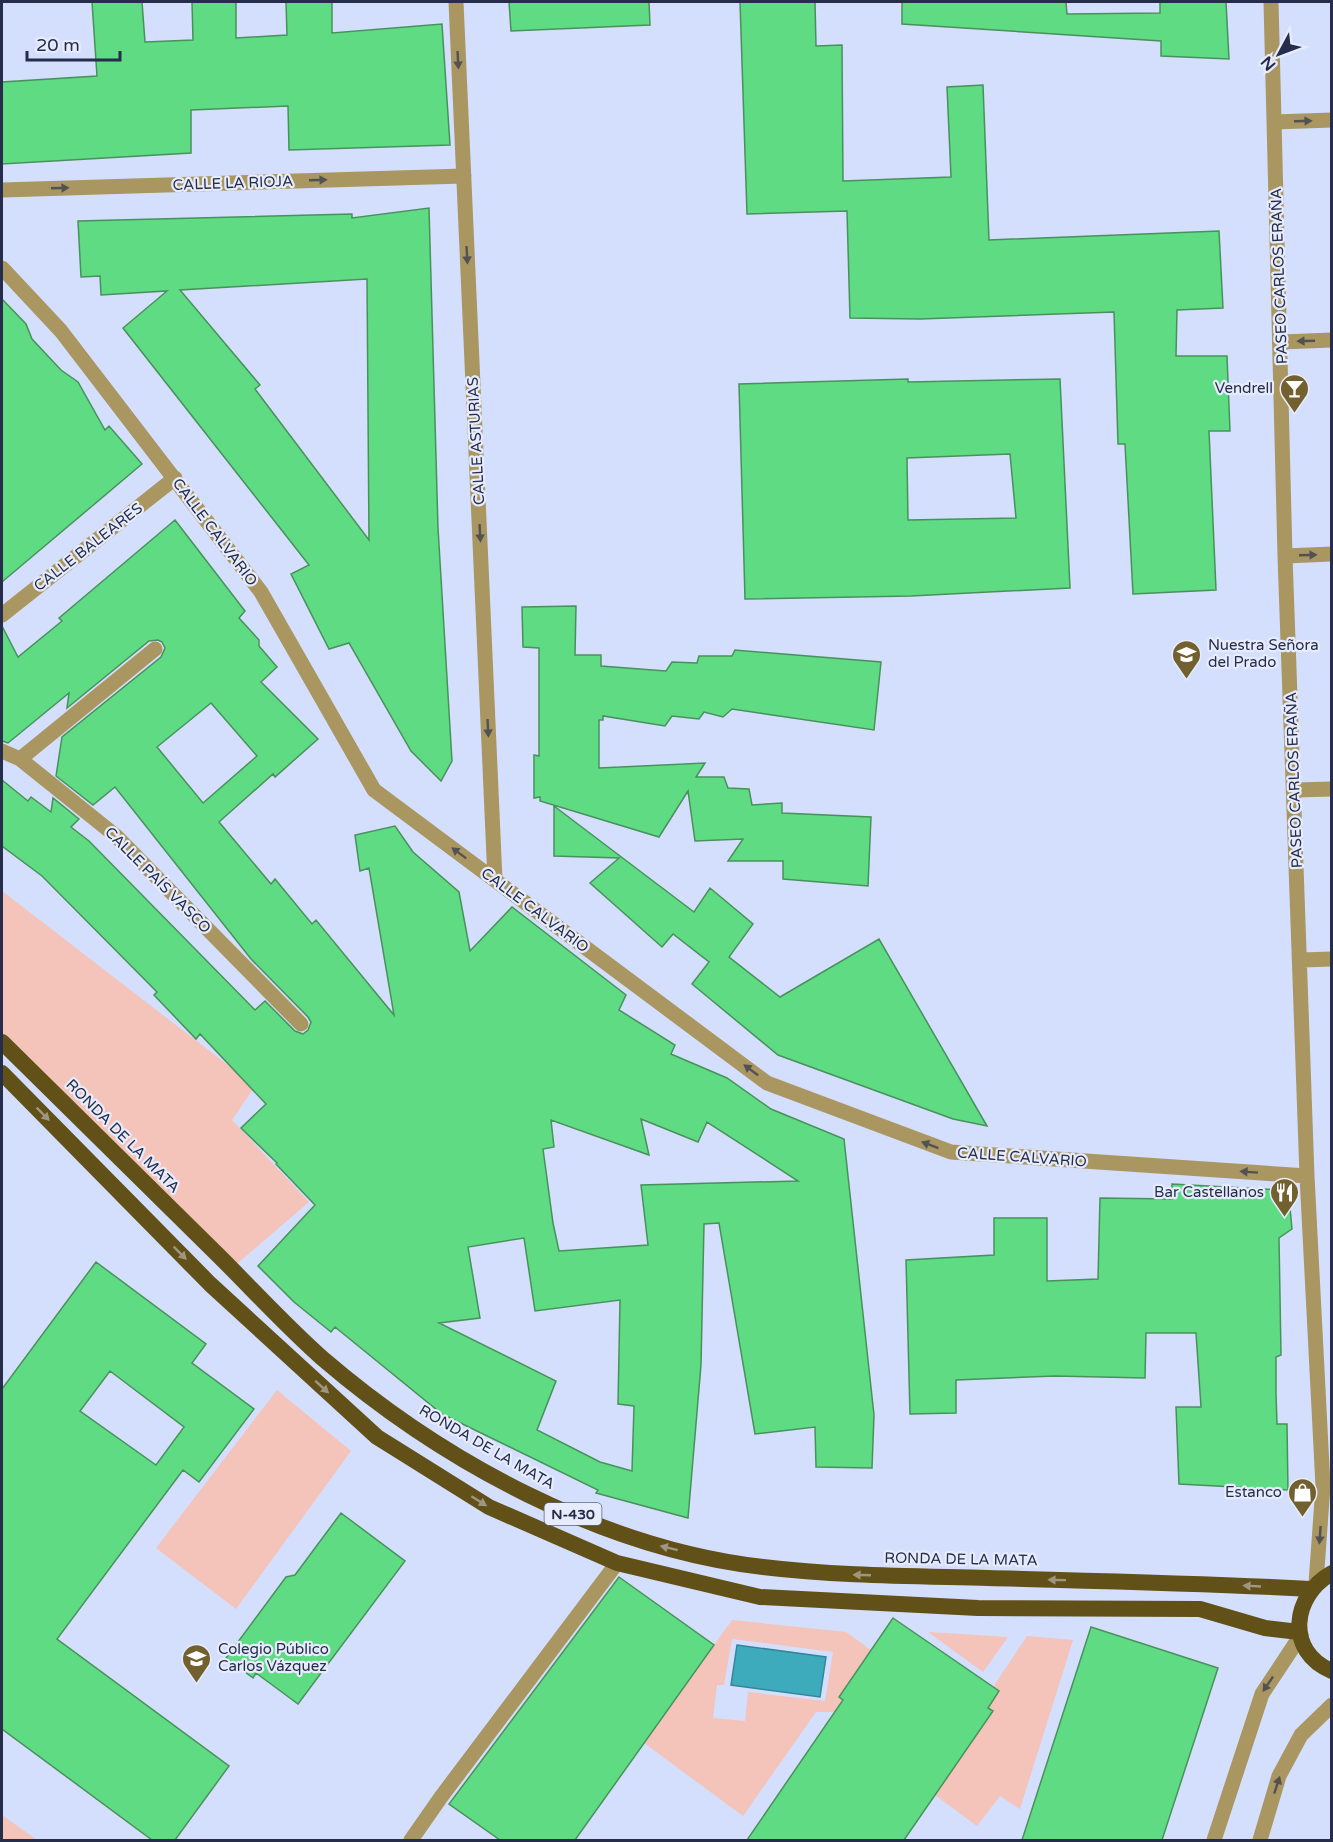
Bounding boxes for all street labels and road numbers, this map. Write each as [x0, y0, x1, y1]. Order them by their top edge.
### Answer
street label: CALLE LA RIOJA [172, 172, 294, 194]
street label: PASEO CARLOS ERAÑA [1267, 188, 1291, 364]
street label: CALLE ASTURIAS [464, 377, 488, 505]
street label: CALLE CALVARIO [169, 475, 261, 589]
street label: CALLE BALEARES [30, 499, 146, 595]
street label: PASEO CARLOS ERAÑA [1282, 692, 1306, 868]
street label: CALLE PAÍS VASCO [101, 823, 215, 937]
street label: CALLE CALVARIO [478, 864, 592, 956]
street label: RONDA DE LA MATA [62, 1075, 184, 1197]
street label: CALLE CALVARIO [957, 1143, 1087, 1171]
street label: RONDA DE LA MATA [416, 1401, 558, 1493]
road number: N-430 [544, 1503, 602, 1525]
street label: RONDA DE LA MATA [884, 1549, 1038, 1569]

